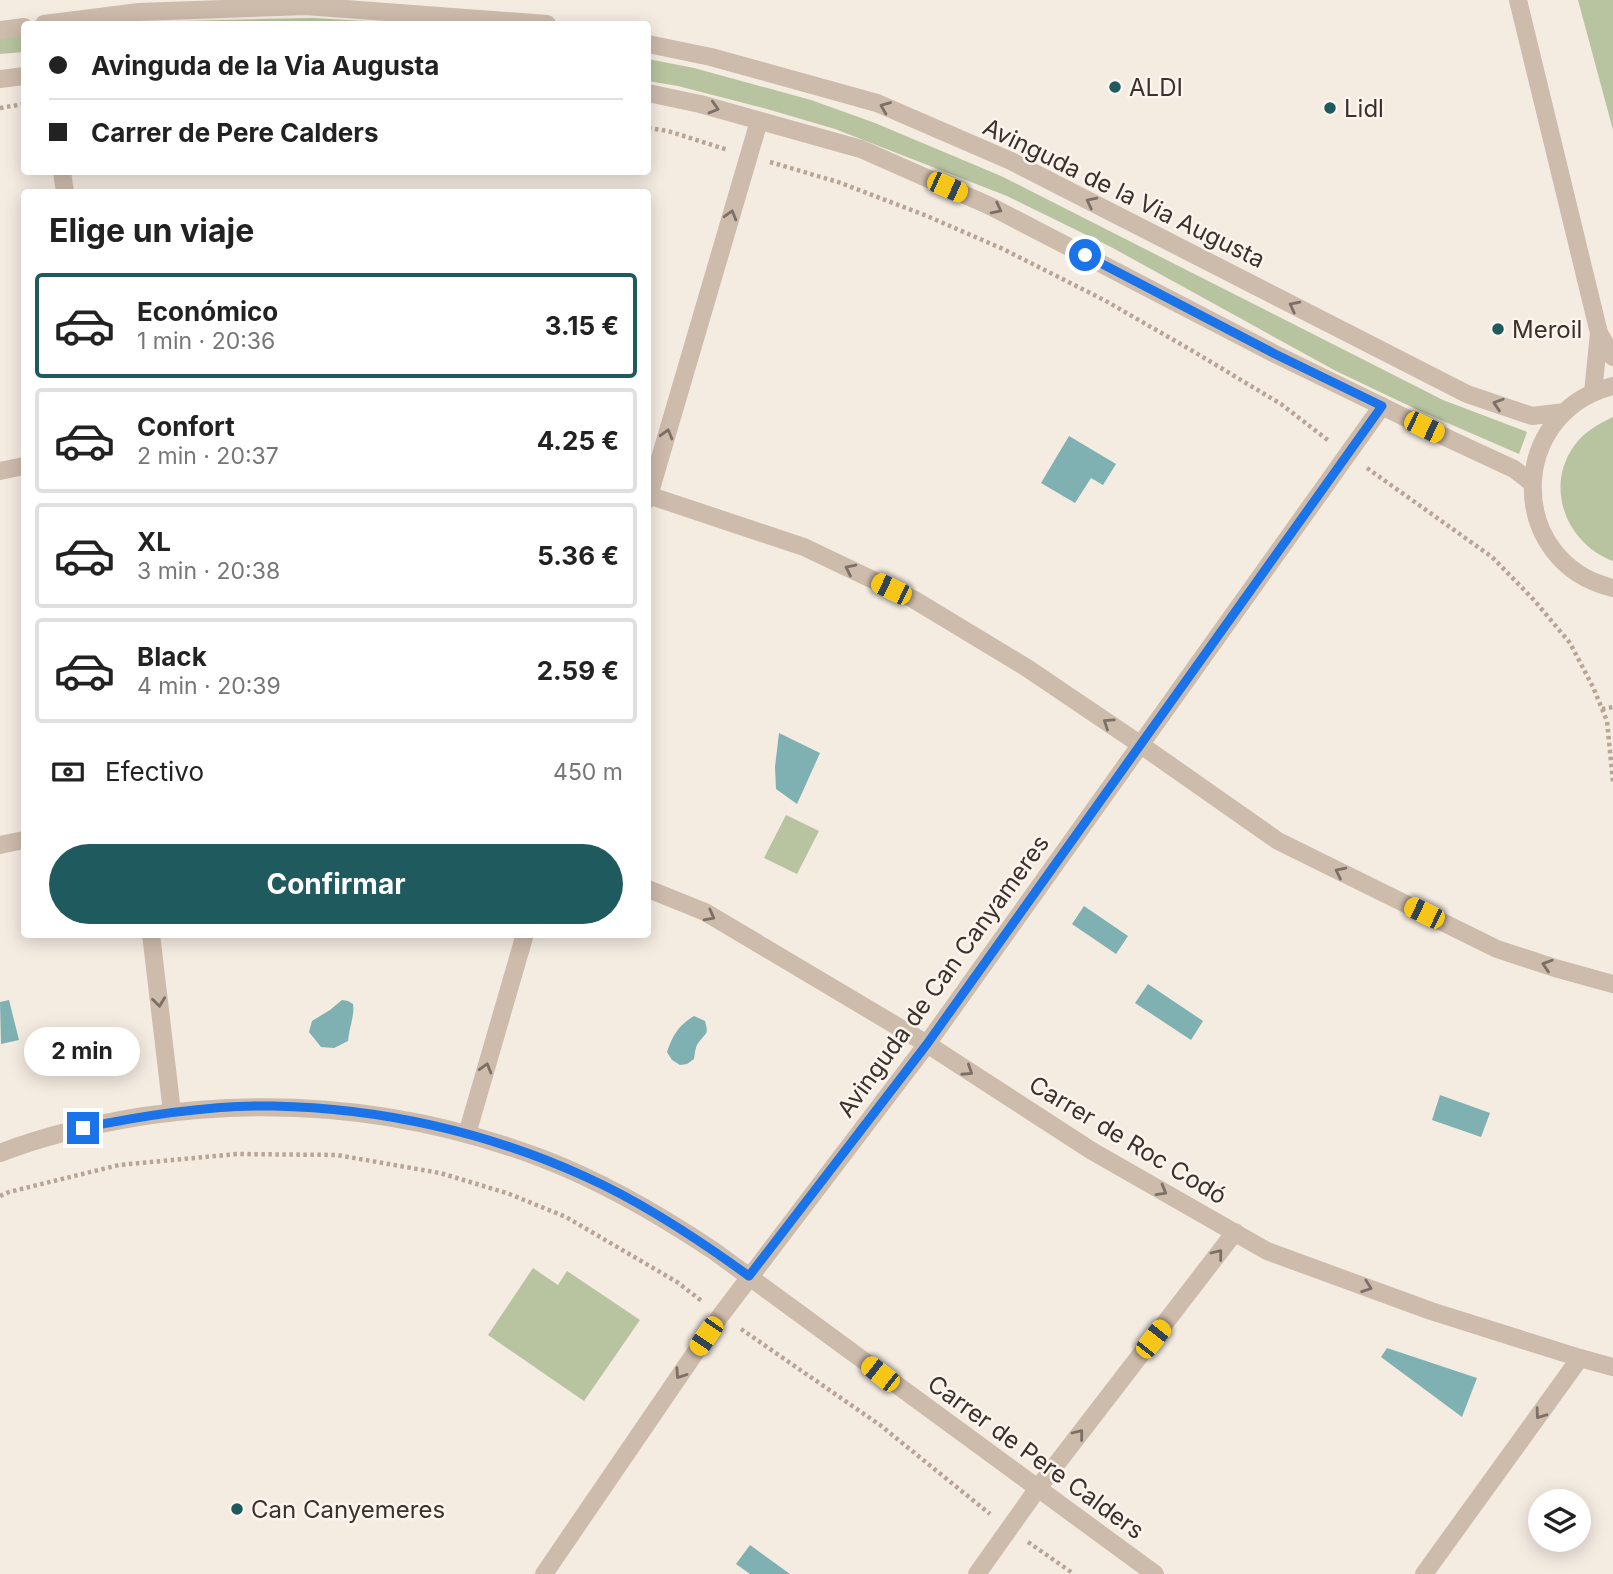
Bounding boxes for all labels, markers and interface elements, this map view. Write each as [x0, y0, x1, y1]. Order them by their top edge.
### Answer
text: Avinguda de la Via Augusta [91, 50, 439, 81]
place label: ALDI [1129, 73, 1183, 102]
marker: ALDI [1107, 79, 1123, 95]
place label: Lidl [1344, 94, 1384, 123]
one-way arrow [708, 100, 720, 114]
marker: Lidl [1322, 100, 1338, 116]
one-way arrow [879, 101, 891, 115]
street label: Avinguda de la Via Augusta [978, 112, 1270, 274]
text: Carrer de Pere Calders [91, 117, 378, 148]
car [924, 169, 971, 205]
one-way arrow [1086, 197, 1098, 211]
one-way arrow [990, 201, 1002, 215]
one-way arrow [723, 210, 738, 222]
text: Elige un viaje [49, 211, 254, 250]
route start [1069, 239, 1101, 271]
icon: car [53, 294, 116, 357]
text: Económico [137, 296, 278, 327]
one-way arrow [1289, 300, 1301, 314]
text: 3.15 € [545, 310, 619, 341]
place label: Meroil [1512, 315, 1582, 344]
marker: Meroil [1490, 321, 1506, 337]
text: 1 min · 20:36 [137, 327, 275, 355]
one-way arrow [1493, 398, 1505, 412]
car [1401, 408, 1448, 446]
icon: car [53, 409, 116, 472]
text: Confort [137, 411, 235, 442]
text: 4.25 € [537, 425, 619, 456]
one-way arrow [658, 428, 673, 440]
text: 2 min · 20:37 [137, 442, 279, 470]
icon: car [53, 524, 116, 587]
text: XL [137, 526, 171, 557]
text: 5.36 € [537, 540, 619, 571]
text: 3 min · 20:38 [137, 557, 280, 585]
one-way arrow [845, 563, 857, 577]
car [868, 570, 915, 608]
icon: car [53, 639, 116, 702]
text: Black [137, 641, 207, 672]
text: 2.59 € [537, 655, 619, 686]
text: 4 min · 20:39 [137, 672, 281, 700]
one-way arrow [1103, 718, 1116, 731]
icon: cash [49, 753, 87, 791]
text: Efectivo [105, 756, 204, 787]
text: 450 m [553, 758, 623, 786]
street label: Avinguda de Can Canyameres [831, 829, 1055, 1123]
button: Confirmar [49, 844, 623, 924]
one-way arrow [1335, 866, 1347, 880]
car [1401, 894, 1448, 932]
one-way arrow [703, 908, 715, 921]
one-way arrow [1542, 959, 1554, 973]
one-way arrow [152, 996, 167, 1008]
callout: 2 min [25, 1026, 141, 1076]
text: 2 min [51, 1037, 113, 1065]
one-way arrow [478, 1062, 493, 1074]
one-way arrow [961, 1062, 974, 1075]
street label: Carrer de Roc Codó [1024, 1070, 1232, 1210]
route end [67, 1112, 99, 1144]
one-way arrow [1154, 1182, 1167, 1195]
one-way arrow [1210, 1249, 1222, 1262]
one-way arrow [1360, 1279, 1372, 1293]
car [686, 1313, 727, 1359]
car [1132, 1316, 1175, 1362]
car [857, 1353, 904, 1395]
one-way arrow [676, 1366, 689, 1379]
street label: Carrer de Pere Calders [922, 1369, 1150, 1545]
one-way arrow [1536, 1406, 1548, 1419]
one-way arrow [1071, 1429, 1084, 1442]
map controls [1528, 1489, 1591, 1552]
button: layers [1528, 1489, 1591, 1552]
place label: Can Canyemeres [251, 1495, 445, 1524]
marker: Can Canyemeres [229, 1501, 245, 1517]

